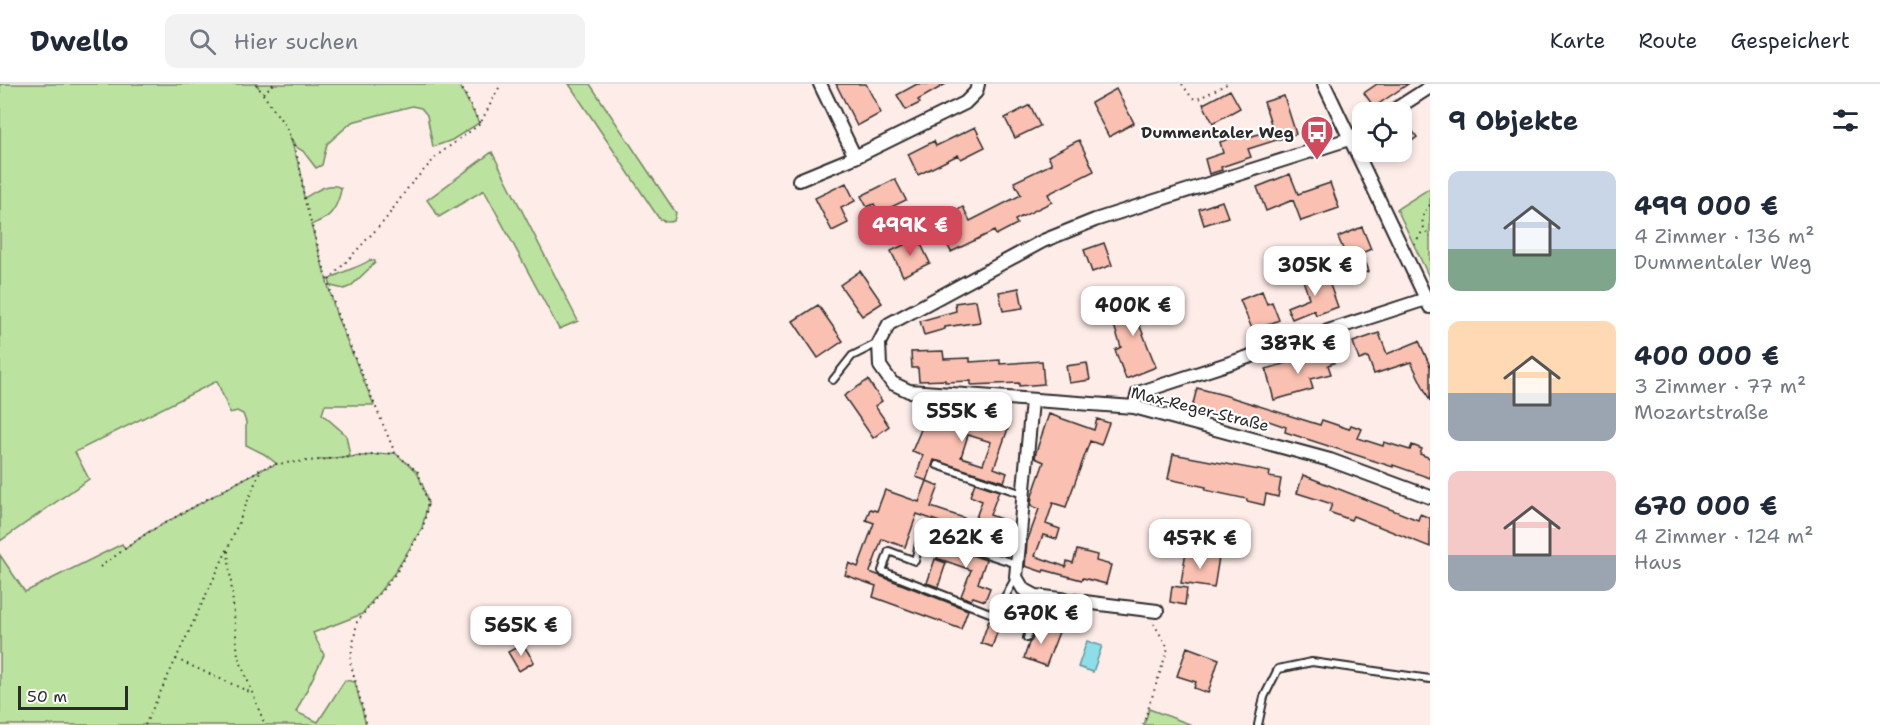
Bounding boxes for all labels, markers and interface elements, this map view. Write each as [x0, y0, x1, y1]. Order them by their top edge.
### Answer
search box [165, 14, 585, 68]
text: Dwello [30, 22, 129, 60]
icon: search [186, 25, 219, 58]
text: Hier suchen [234, 27, 358, 56]
text: Karte [1550, 27, 1605, 55]
text: Route [1638, 27, 1697, 55]
text: Gespeichert [1730, 27, 1850, 55]
map controls [1352, 102, 1412, 162]
button: locate [1352, 102, 1412, 162]
text: 9 Objekte [1448, 103, 1578, 138]
icon: filters [1829, 104, 1862, 137]
bus stop icon: Dummentaler Weg [1299, 114, 1335, 161]
place label: Dummentaler Weg [1141, 122, 1294, 143]
text: 499 000 € [1634, 188, 1778, 223]
icon: home [1496, 195, 1568, 267]
pin: 499K € [861, 206, 959, 257]
text: 499K € [872, 212, 948, 238]
text: 4 Zimmer · 136 m² [1634, 223, 1814, 249]
pin: 305K € [1266, 246, 1364, 297]
text: Dummentaler Weg [1634, 249, 1812, 275]
text: 305K € [1278, 252, 1352, 278]
pin: 400K € [1084, 286, 1182, 337]
text: 400K € [1095, 292, 1171, 318]
pin: 387K € [1249, 324, 1347, 375]
text: 387K € [1260, 330, 1336, 356]
text: 400 000 € [1634, 338, 1779, 373]
icon: home [1496, 345, 1568, 417]
text: 3 Zimmer · 77 m² [1634, 373, 1806, 399]
street label: Max-Reger-Straße [1129, 382, 1271, 436]
pin: 555K € [913, 392, 1011, 443]
text: 555K € [926, 398, 998, 424]
text: Mozartstraße [1634, 399, 1769, 425]
text: 670 000 € [1634, 488, 1777, 523]
icon: home [1496, 495, 1568, 567]
pin: 262K € [917, 518, 1015, 569]
pin: 457K € [1151, 519, 1249, 570]
text: 4 Zimmer · 124 m² [1634, 523, 1814, 549]
text: 262K € [928, 524, 1004, 550]
text: 457K € [1163, 525, 1237, 551]
text: Haus [1634, 549, 1682, 575]
pin: 670K € [992, 594, 1090, 645]
text: 670K € [1003, 600, 1079, 626]
pin: 565K € [472, 606, 570, 657]
text: 565K € [484, 612, 558, 638]
scale bar [18, 683, 128, 710]
text: 50 m [27, 686, 67, 707]

